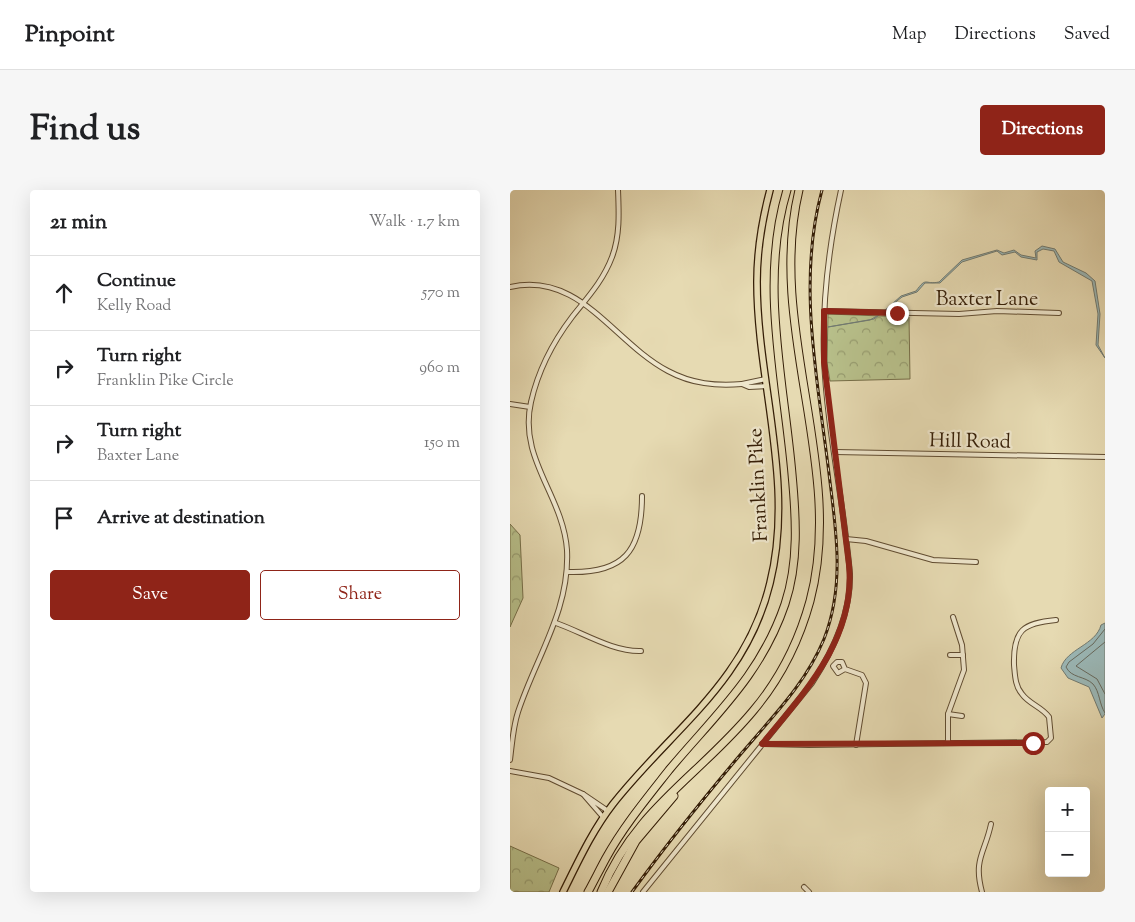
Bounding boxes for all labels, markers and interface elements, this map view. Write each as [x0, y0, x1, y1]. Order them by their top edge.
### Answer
text: Pinpoint [25, 18, 114, 52]
text: Map [892, 22, 927, 48]
text: Directions [955, 22, 1036, 48]
text: Saved [1064, 22, 1110, 48]
text: Find us [30, 105, 140, 156]
button: Directions [980, 105, 1105, 155]
text: 21 min [50, 208, 107, 238]
text: Walk · 1.7 km [369, 211, 460, 234]
text: Continue [97, 268, 176, 295]
icon: ahead [50, 279, 78, 307]
text: 570 m [422, 282, 460, 305]
street label: Baxter Lane [936, 286, 1038, 315]
text: Kelly Road [97, 295, 171, 318]
route end [886, 302, 909, 325]
text: Turn right [97, 343, 181, 370]
icon: right [50, 354, 78, 382]
text: 960 m [419, 357, 460, 380]
text: Franklin Pike Circle [97, 370, 234, 393]
text: Turn right [97, 418, 181, 445]
street label: Franklin Pike [742, 427, 777, 543]
street label: Hill Road [929, 427, 1011, 458]
icon: right [50, 429, 78, 457]
text: 150 m [424, 432, 460, 455]
text: Baxter Lane [97, 445, 179, 468]
icon: arrive [50, 504, 78, 532]
text: Arrive at destination [97, 505, 265, 532]
button: Save [50, 570, 250, 620]
button: Share [260, 570, 460, 620]
route start [1022, 732, 1045, 755]
map controls [1045, 787, 1090, 877]
button: + [1045, 787, 1090, 832]
button: − [1045, 832, 1090, 877]

